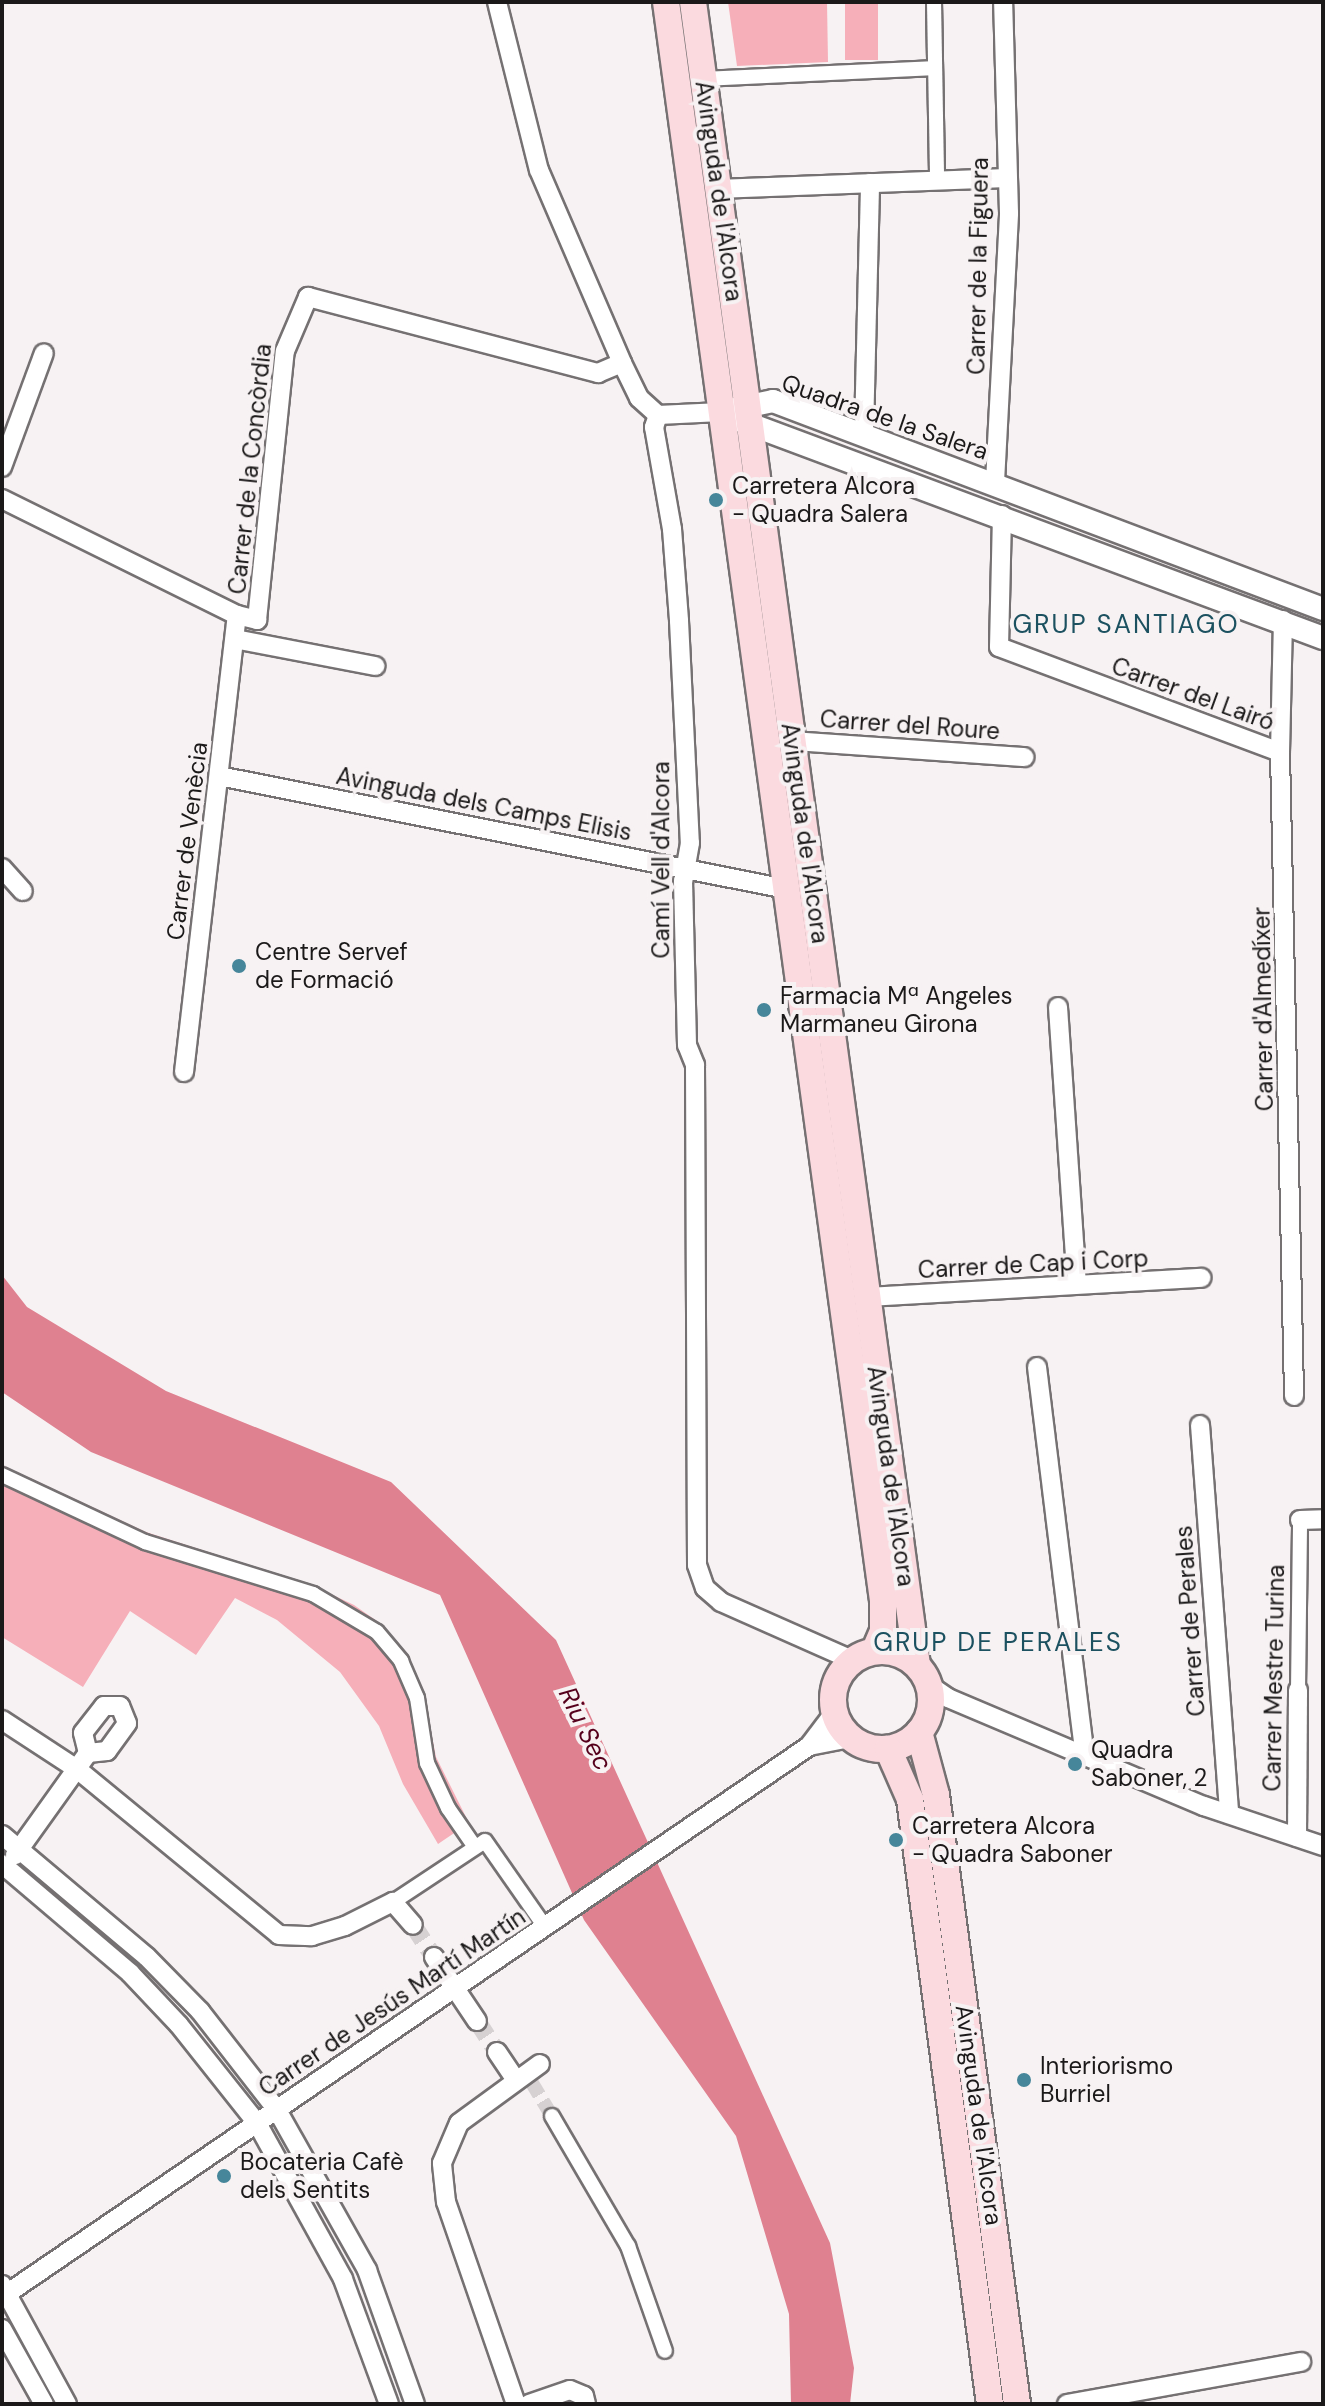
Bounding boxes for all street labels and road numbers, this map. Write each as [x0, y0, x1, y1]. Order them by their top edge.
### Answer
street label: Avinguda de l'Alcora [689, 79, 749, 303]
street label: Carrer de la Figuera [962, 157, 994, 375]
street label: Carrer de la Concòrdia [223, 342, 277, 596]
street label: Quadra de la Salera [778, 368, 992, 466]
street label: Carrer del Lairó [1108, 651, 1278, 737]
street label: Carrer del Roure [819, 704, 1001, 746]
street label: Avinguda de l'Alcora [775, 721, 835, 945]
street label: Carrer de Venècia [161, 740, 213, 942]
street label: Avinguda dels Camps Elisis [334, 761, 634, 847]
street label: Camí Vell d'Alcora [647, 761, 675, 959]
street label: Carrer d'Almedíxer [1247, 907, 1279, 1111]
street label: Carrer de Cap i Corp [917, 1244, 1149, 1284]
street label: Avinguda de l'Alcora [861, 1364, 921, 1588]
street label: Carrer de Perales [1169, 1525, 1211, 1717]
street label: Carrer Mestre Turina [1258, 1564, 1290, 1792]
street label: Carrer de Jesús Martí Martín [253, 1902, 531, 2102]
street label: Avinguda de l'Alcora [949, 2003, 1009, 2227]

